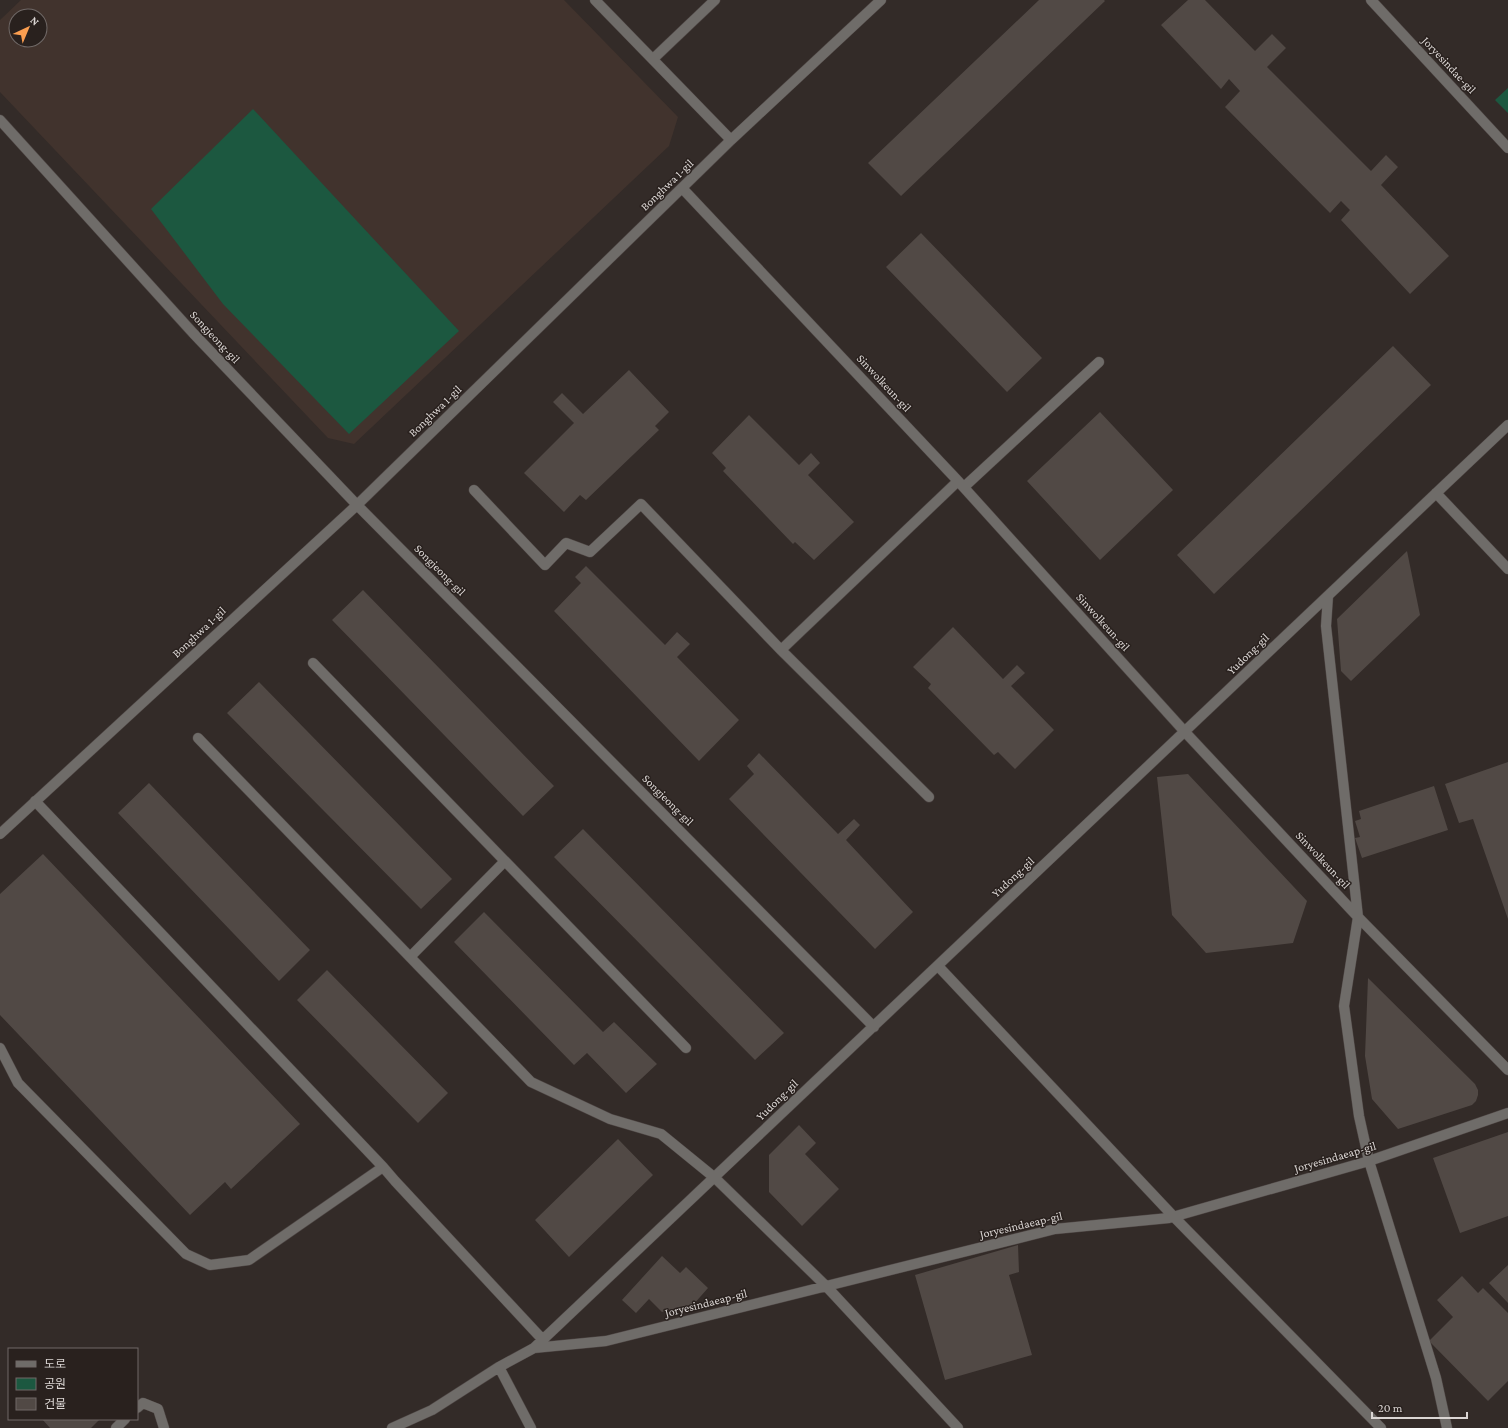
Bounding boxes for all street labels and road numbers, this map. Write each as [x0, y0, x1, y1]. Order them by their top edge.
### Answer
street label: Joryesindae-gil [1418, 33, 1479, 96]
street label: Bonghwa 1-gil [638, 156, 696, 214]
street label: Songjeong-gil [187, 308, 243, 366]
street label: Sinwolkeun-gil [854, 351, 914, 415]
street label: Bonghwa 1-gil [406, 382, 464, 440]
street label: Songjeong-gil [411, 541, 469, 599]
street label: Sinwolkeun-gil [1073, 590, 1133, 654]
street label: Bonghwa 1-gil [169, 604, 229, 660]
street label: Yudong-gil [1224, 631, 1272, 677]
street label: Songjeong-gil [639, 771, 697, 829]
street label: Sinwolkeun-gil [1293, 828, 1353, 892]
street label: Yudong-gil [989, 854, 1037, 900]
street label: Yudong-gil [753, 1077, 801, 1123]
street label: Joryesindaeap-gil [1292, 1139, 1378, 1176]
street label: Joryesindaeap-gil [977, 1209, 1064, 1242]
street label: Joryesindaeap-gil [662, 1286, 749, 1320]

